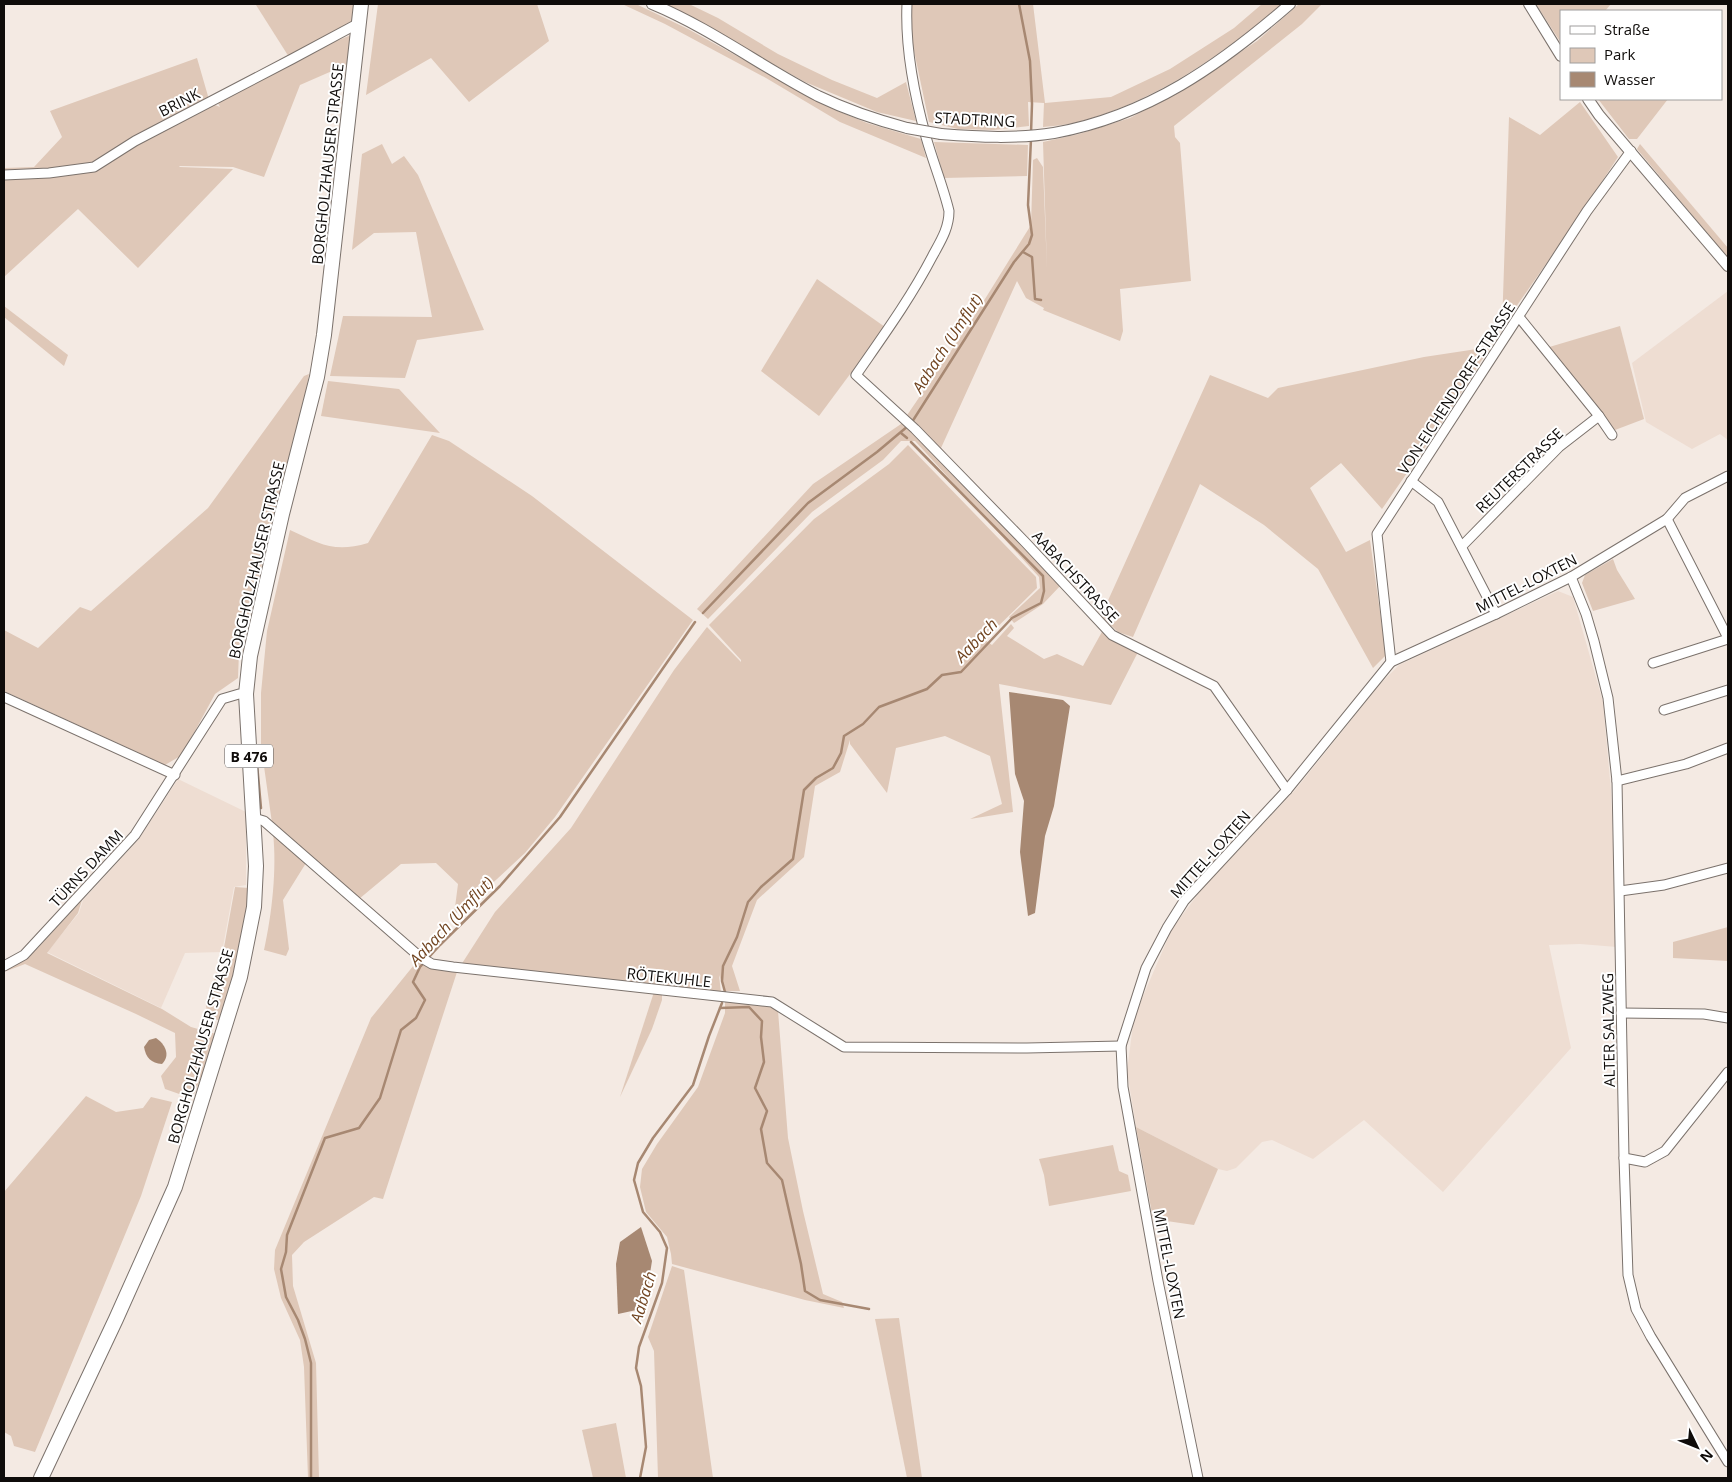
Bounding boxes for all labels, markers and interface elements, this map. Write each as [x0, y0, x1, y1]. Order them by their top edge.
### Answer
legend [1560, 10, 1722, 100]
text: Straße [1604, 19, 1650, 39]
text: Park [1604, 44, 1635, 64]
street label: BORGHOLZHAUSER STRASSE [307, 63, 347, 265]
text: Wasser [1604, 69, 1655, 89]
street label: BRINK [155, 83, 204, 121]
street label: STADTRING [934, 107, 1016, 131]
water label: Aabach (Umflut) [906, 289, 987, 398]
street label: VON-EICHENDORFF-STRASSE [1393, 298, 1519, 478]
street label: REUTERSTRASSE [1471, 423, 1567, 517]
street label: BORGHOLZHAUSER STRASSE [224, 459, 288, 661]
street label: AABACHSTRASSE [1028, 526, 1124, 626]
street label: MITTEL-LOXTEN [1472, 549, 1580, 617]
water label: Aabach [949, 613, 1002, 667]
road number: B 476 [225, 744, 273, 768]
street label: MITTEL-LOXTEN [1165, 806, 1255, 902]
street label: TÜRNS DAMM [45, 825, 127, 911]
water label: Aabach (Umflut) [403, 872, 498, 971]
street label: BORGHOLZHAUSER STRASSE [163, 946, 237, 1146]
street label: RÖTEKUHLE [626, 963, 712, 991]
street label: ALTER SALZWEG [1597, 973, 1619, 1087]
street label: MITTEL-LOXTEN [1150, 1207, 1190, 1321]
water label: Aabach [624, 1269, 661, 1326]
north arrow [1672, 1422, 1722, 1472]
text: N [1696, 1446, 1718, 1467]

